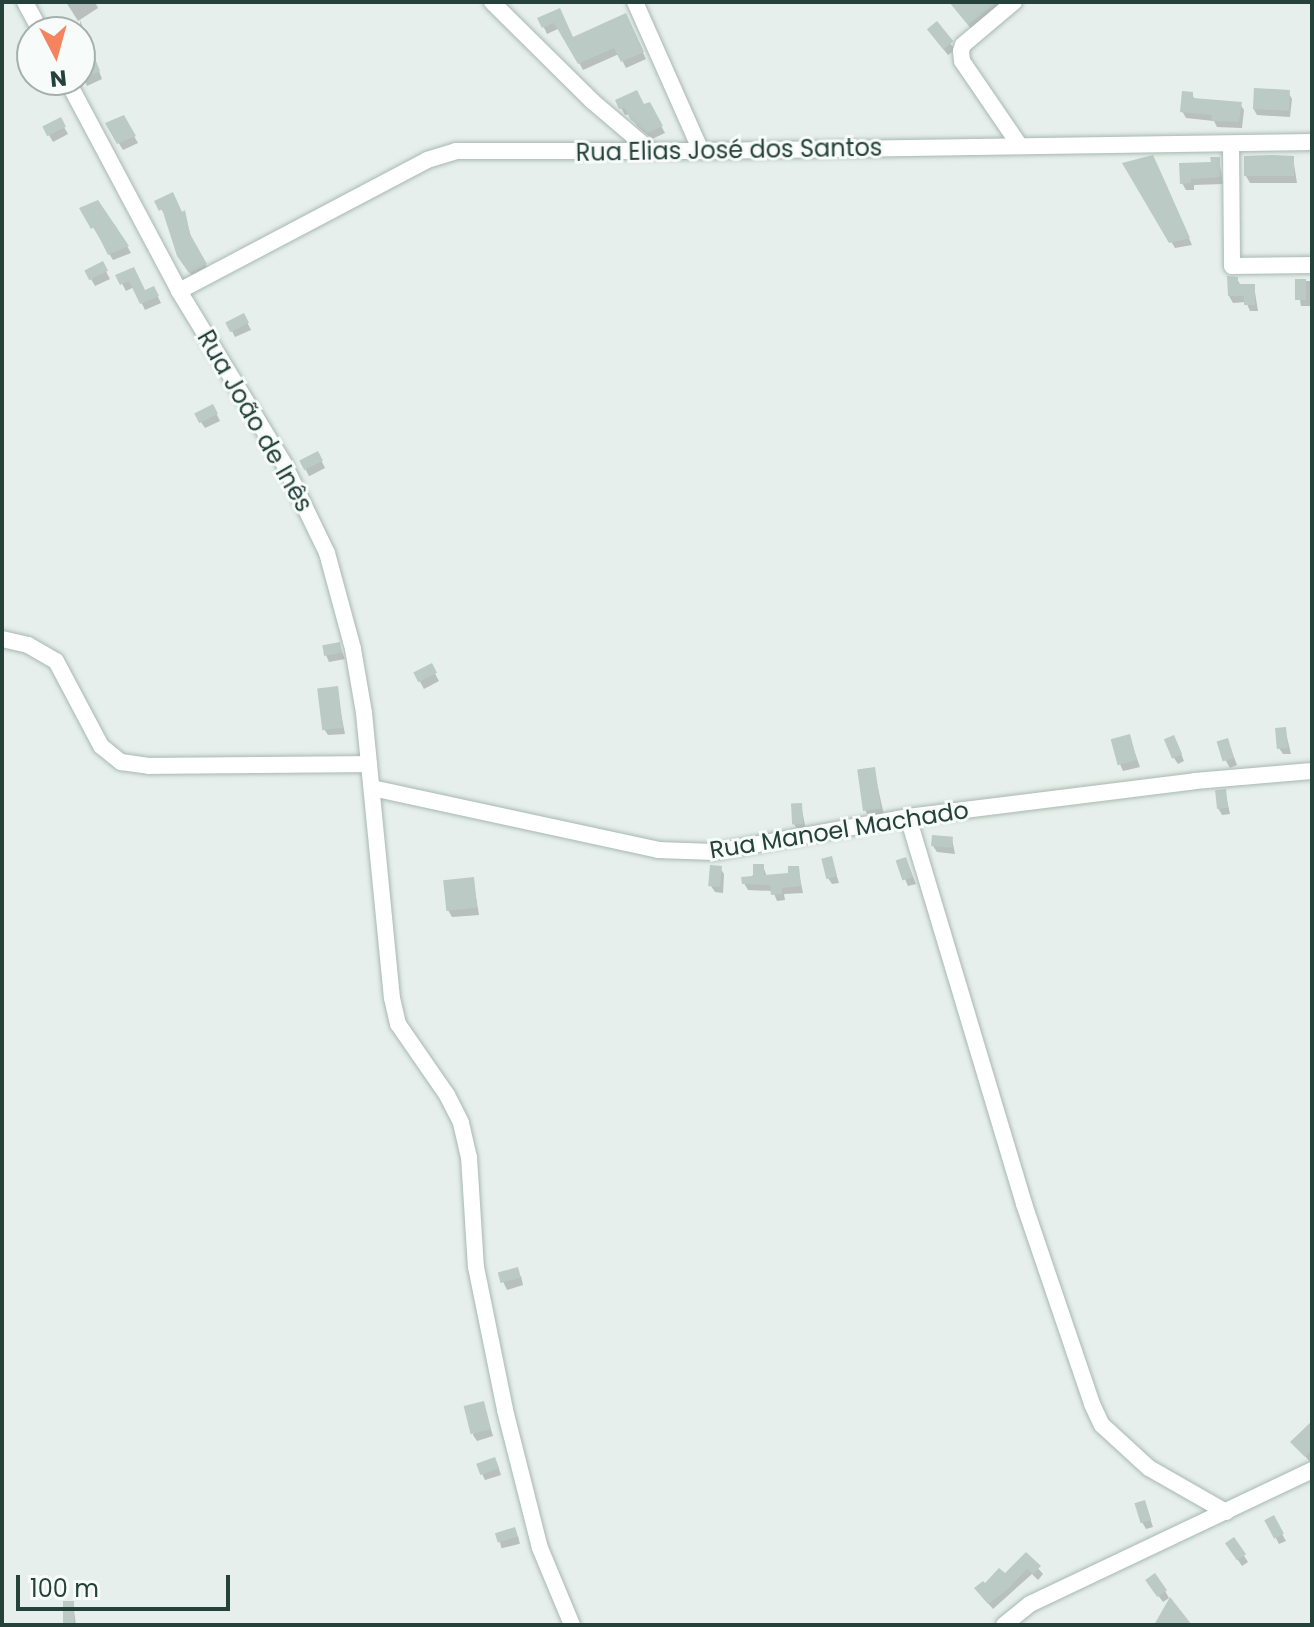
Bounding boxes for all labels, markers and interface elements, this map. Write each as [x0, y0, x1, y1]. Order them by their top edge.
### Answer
north arrow [16, 16, 96, 96]
text: N [49, 62, 68, 95]
street label: Rua Elias José dos Santos [575, 133, 883, 167]
street label: Rua João de Inês [191, 325, 319, 517]
street label: Rua Manoel Machado [707, 795, 971, 865]
scale bar [20, 1559, 234, 1609]
text: 100 m [30, 1572, 99, 1605]

